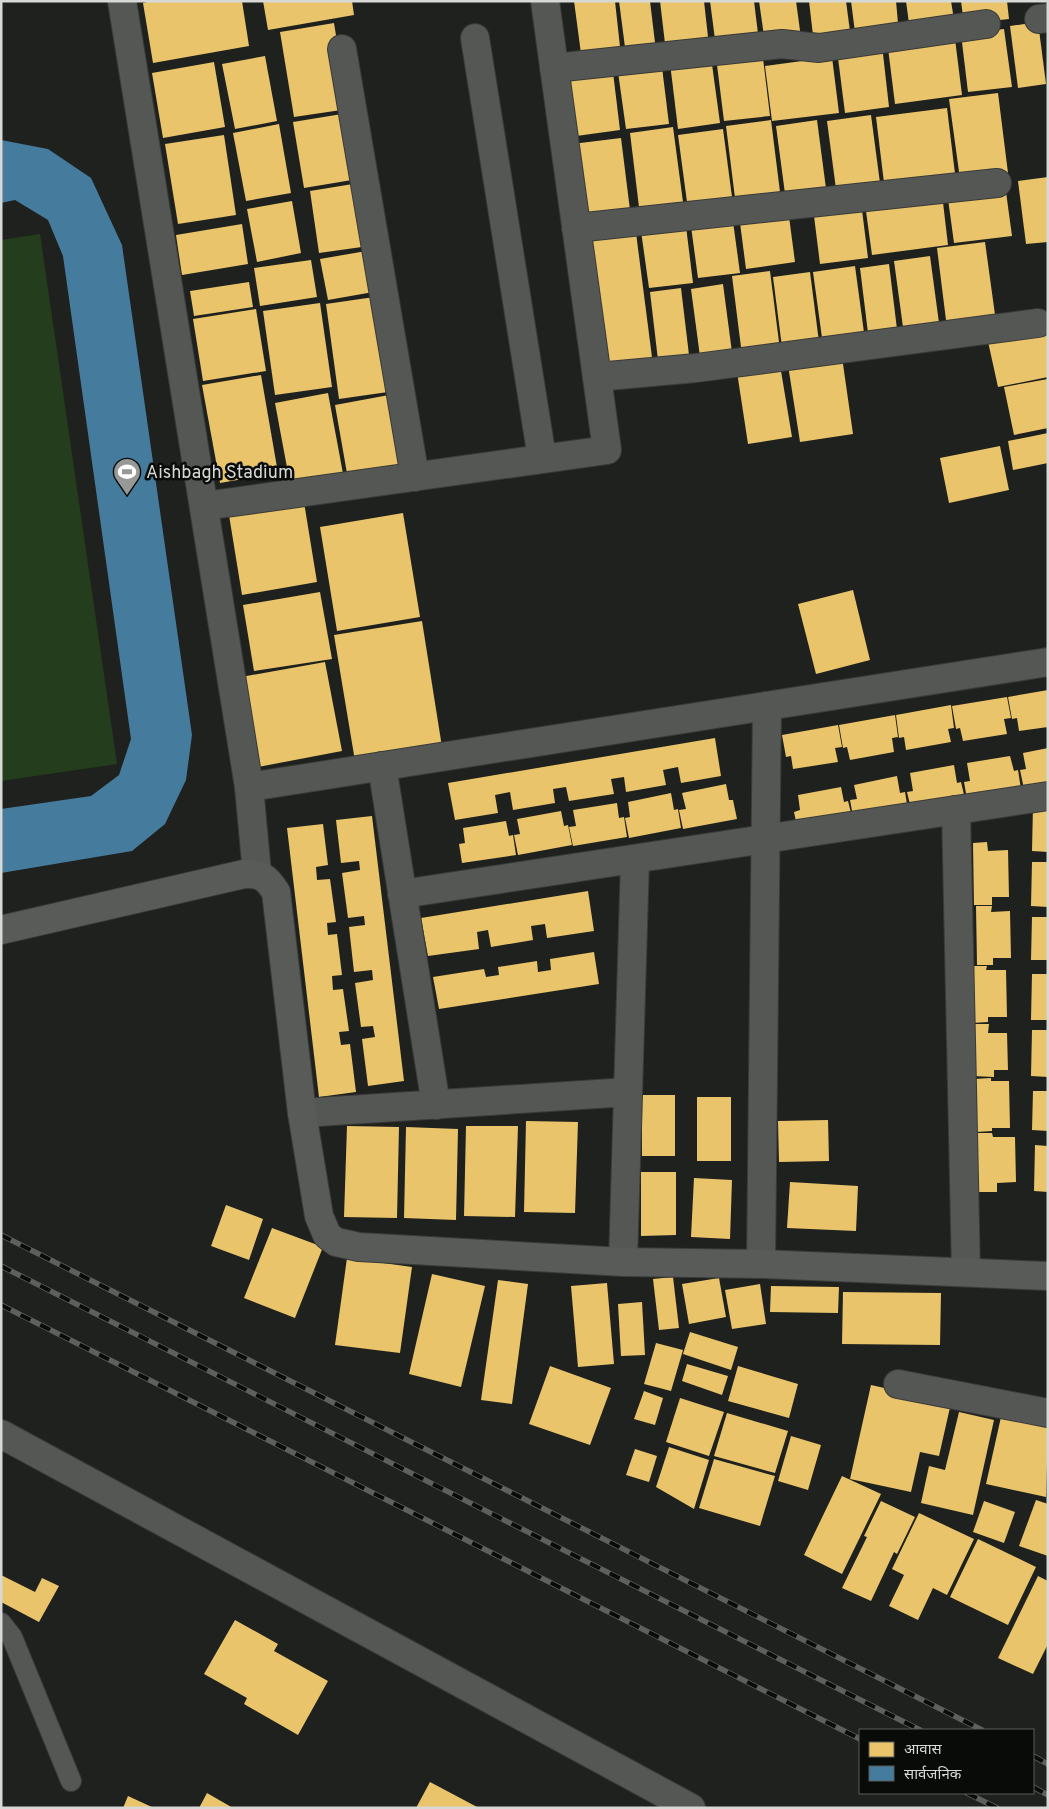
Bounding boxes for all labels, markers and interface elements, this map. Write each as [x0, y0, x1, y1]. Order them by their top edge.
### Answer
sports icon: Aishbagh Stadium [112, 457, 142, 496]
place label: Aishbagh Stadium [146, 462, 293, 485]
legend [859, 1729, 1034, 1794]
text: आवास [904, 1741, 943, 1760]
text: सार्वजनिक [904, 1765, 962, 1785]

